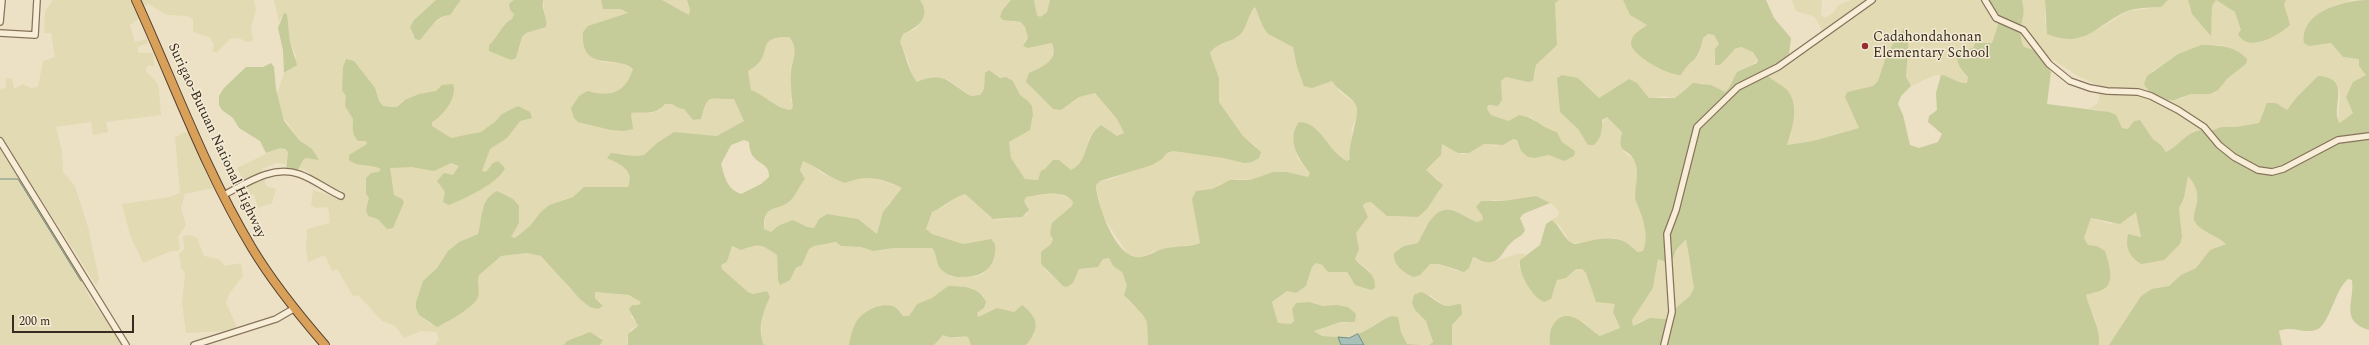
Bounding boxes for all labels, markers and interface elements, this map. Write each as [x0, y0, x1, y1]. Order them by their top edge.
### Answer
place label: Cadahondahonan Elementary School [1873, 30, 1989, 62]
street label: Surigao-Butuan National Highway [163, 41, 269, 241]
marker: Cadahondahonan Elementary School [1860, 41, 1870, 51]
scale bar [14, 307, 136, 333]
text: 200 m [19, 312, 50, 331]

